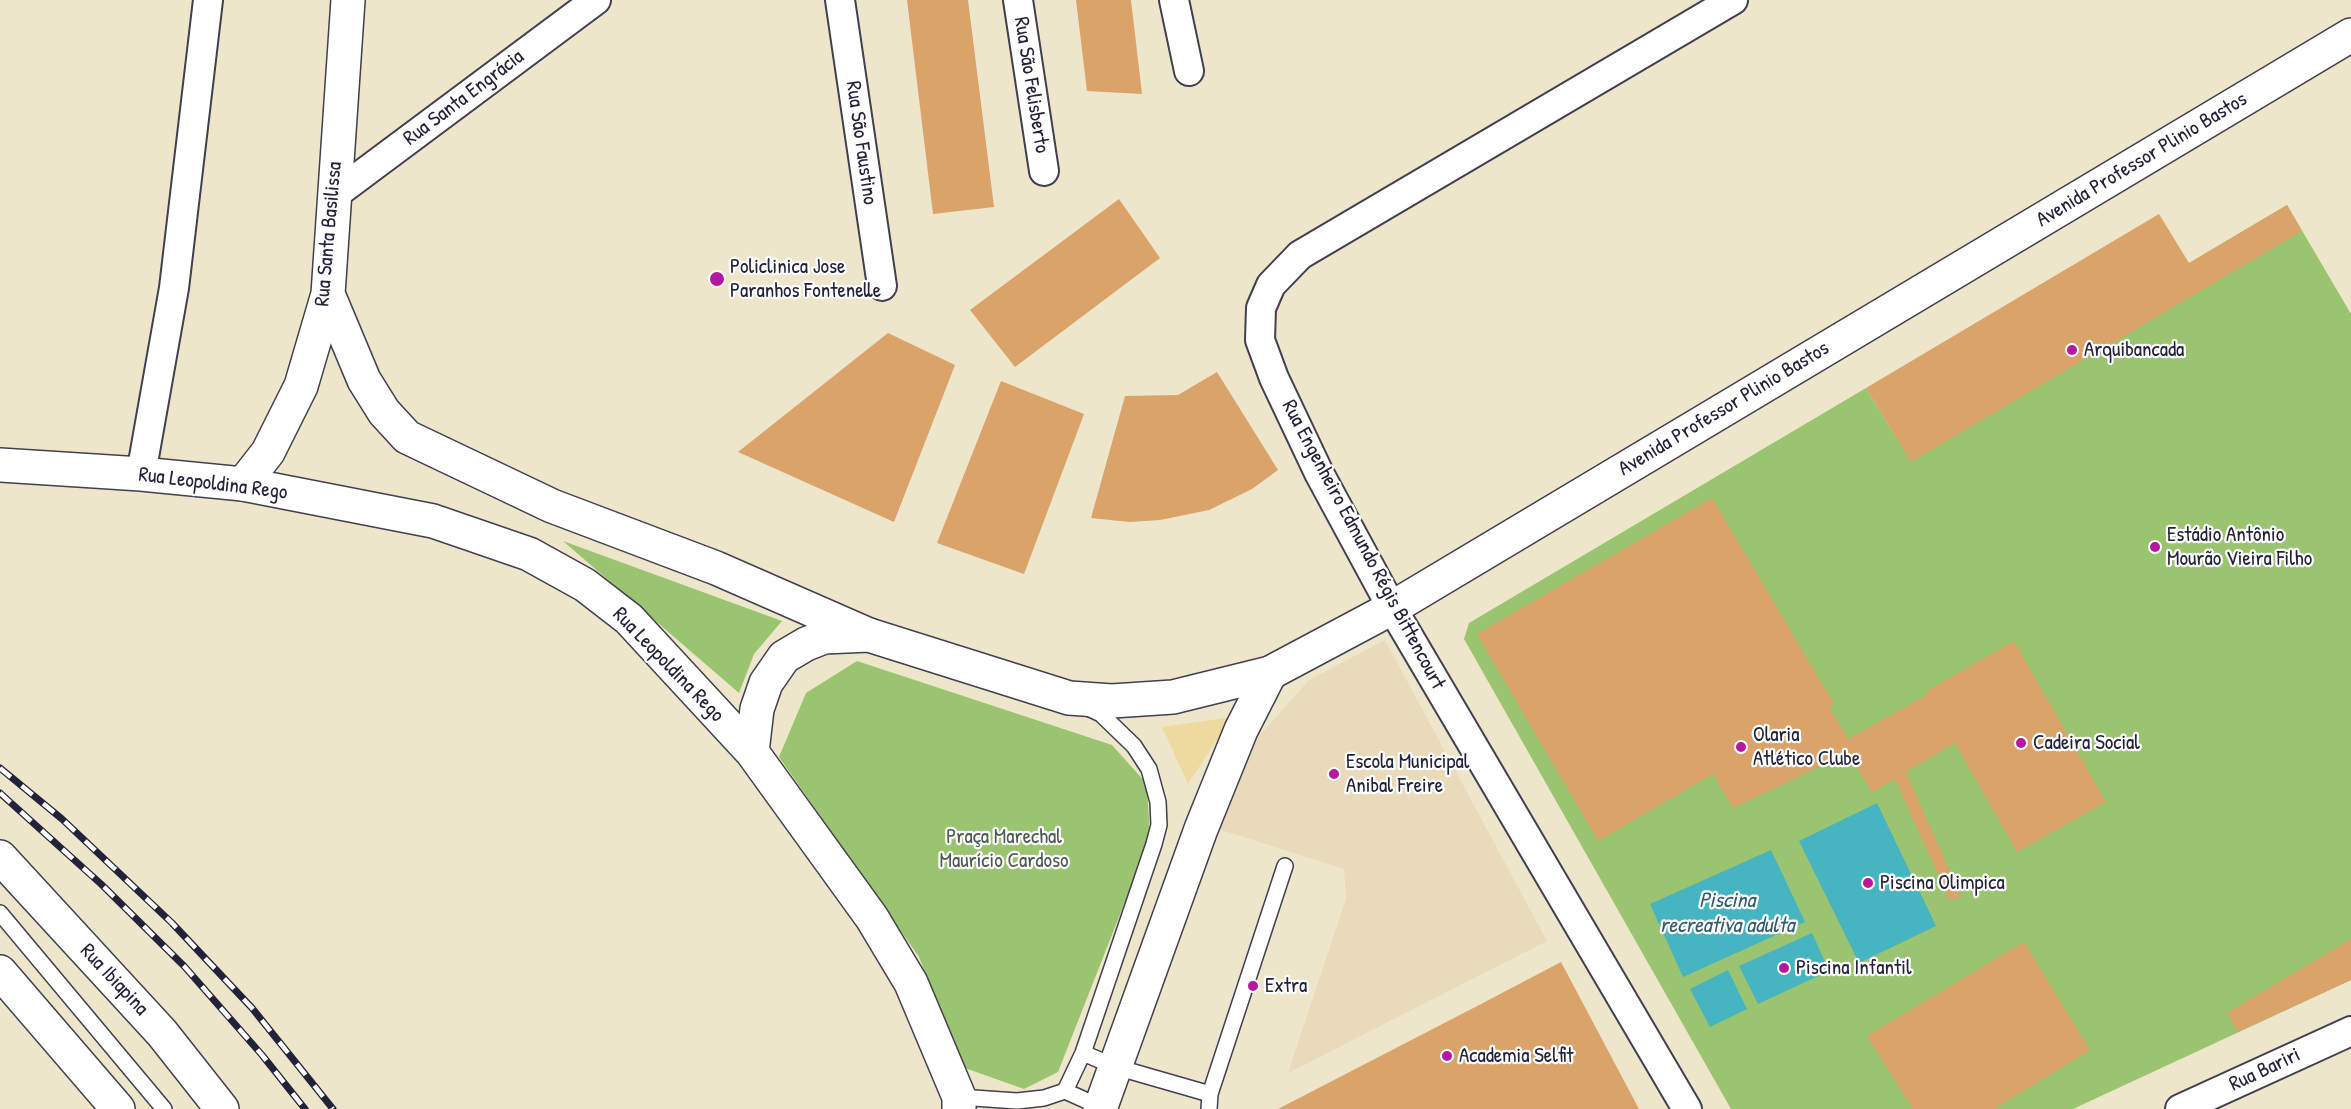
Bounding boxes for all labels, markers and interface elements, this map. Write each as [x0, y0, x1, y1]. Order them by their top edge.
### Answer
street label: Rua São Felisberto [1008, 15, 1054, 155]
street label: Rua Santa Engrácia [399, 45, 529, 151]
street label: Rua São Faustino [840, 80, 882, 206]
street label: Avenida Professor Plinio Bastos [2032, 87, 2252, 233]
street label: Rua Santa Basilissa [310, 161, 348, 307]
place label: Policlinica Jose Paranhos Fontenelle [730, 254, 881, 304]
marker: Policlinica Jose Paranhos Fontenelle [708, 270, 726, 288]
street label: Avenida Professor Plinio Bastos [1614, 336, 1834, 482]
place label: Arquibancada [2084, 337, 2184, 363]
marker: Arquibancada [2065, 343, 2079, 357]
street label: Rua Engenheiro Edmundo Régis Bittencourt [1276, 396, 1450, 694]
street label: Rua Leopoldina Rego [137, 462, 289, 506]
place label: Estádio Antônio Mourão Vieira Filho [2167, 522, 2312, 572]
marker: Estádio Antônio Mourão Vieira Filho [2148, 540, 2162, 554]
street label: Rua Leopoldina Rego [607, 602, 729, 728]
place label: Olaria Atlético Clube [1753, 722, 1860, 772]
place label: Cadeira Social [2033, 730, 2140, 756]
marker: Cadeira Social [2014, 736, 2028, 750]
marker: Olaria Atlético Clube [1734, 740, 1748, 754]
place label: Escola Municipal Anibal Freire [1346, 749, 1469, 799]
marker: Escola Municipal Anibal Freire [1327, 767, 1341, 781]
park label: Praça Marechal Maurício Cardoso [939, 824, 1069, 874]
place label: Piscina Olimpica [1880, 870, 2005, 896]
marker: Piscina Olimpica [1861, 876, 1875, 890]
water label: Piscina recreativa adulta [1660, 888, 1794, 939]
street label: Rua Ibiapina [74, 939, 154, 1021]
place label: Piscina Infantil [1796, 955, 1911, 981]
marker: Piscina Infantil [1777, 961, 1791, 975]
place label: Extra [1265, 973, 1307, 999]
marker: Extra [1246, 979, 1260, 993]
place label: Academia Selfit [1459, 1043, 1573, 1069]
street label: Rua Bariri [2225, 1043, 2305, 1097]
marker: Academia Selfit [1440, 1049, 1454, 1063]

